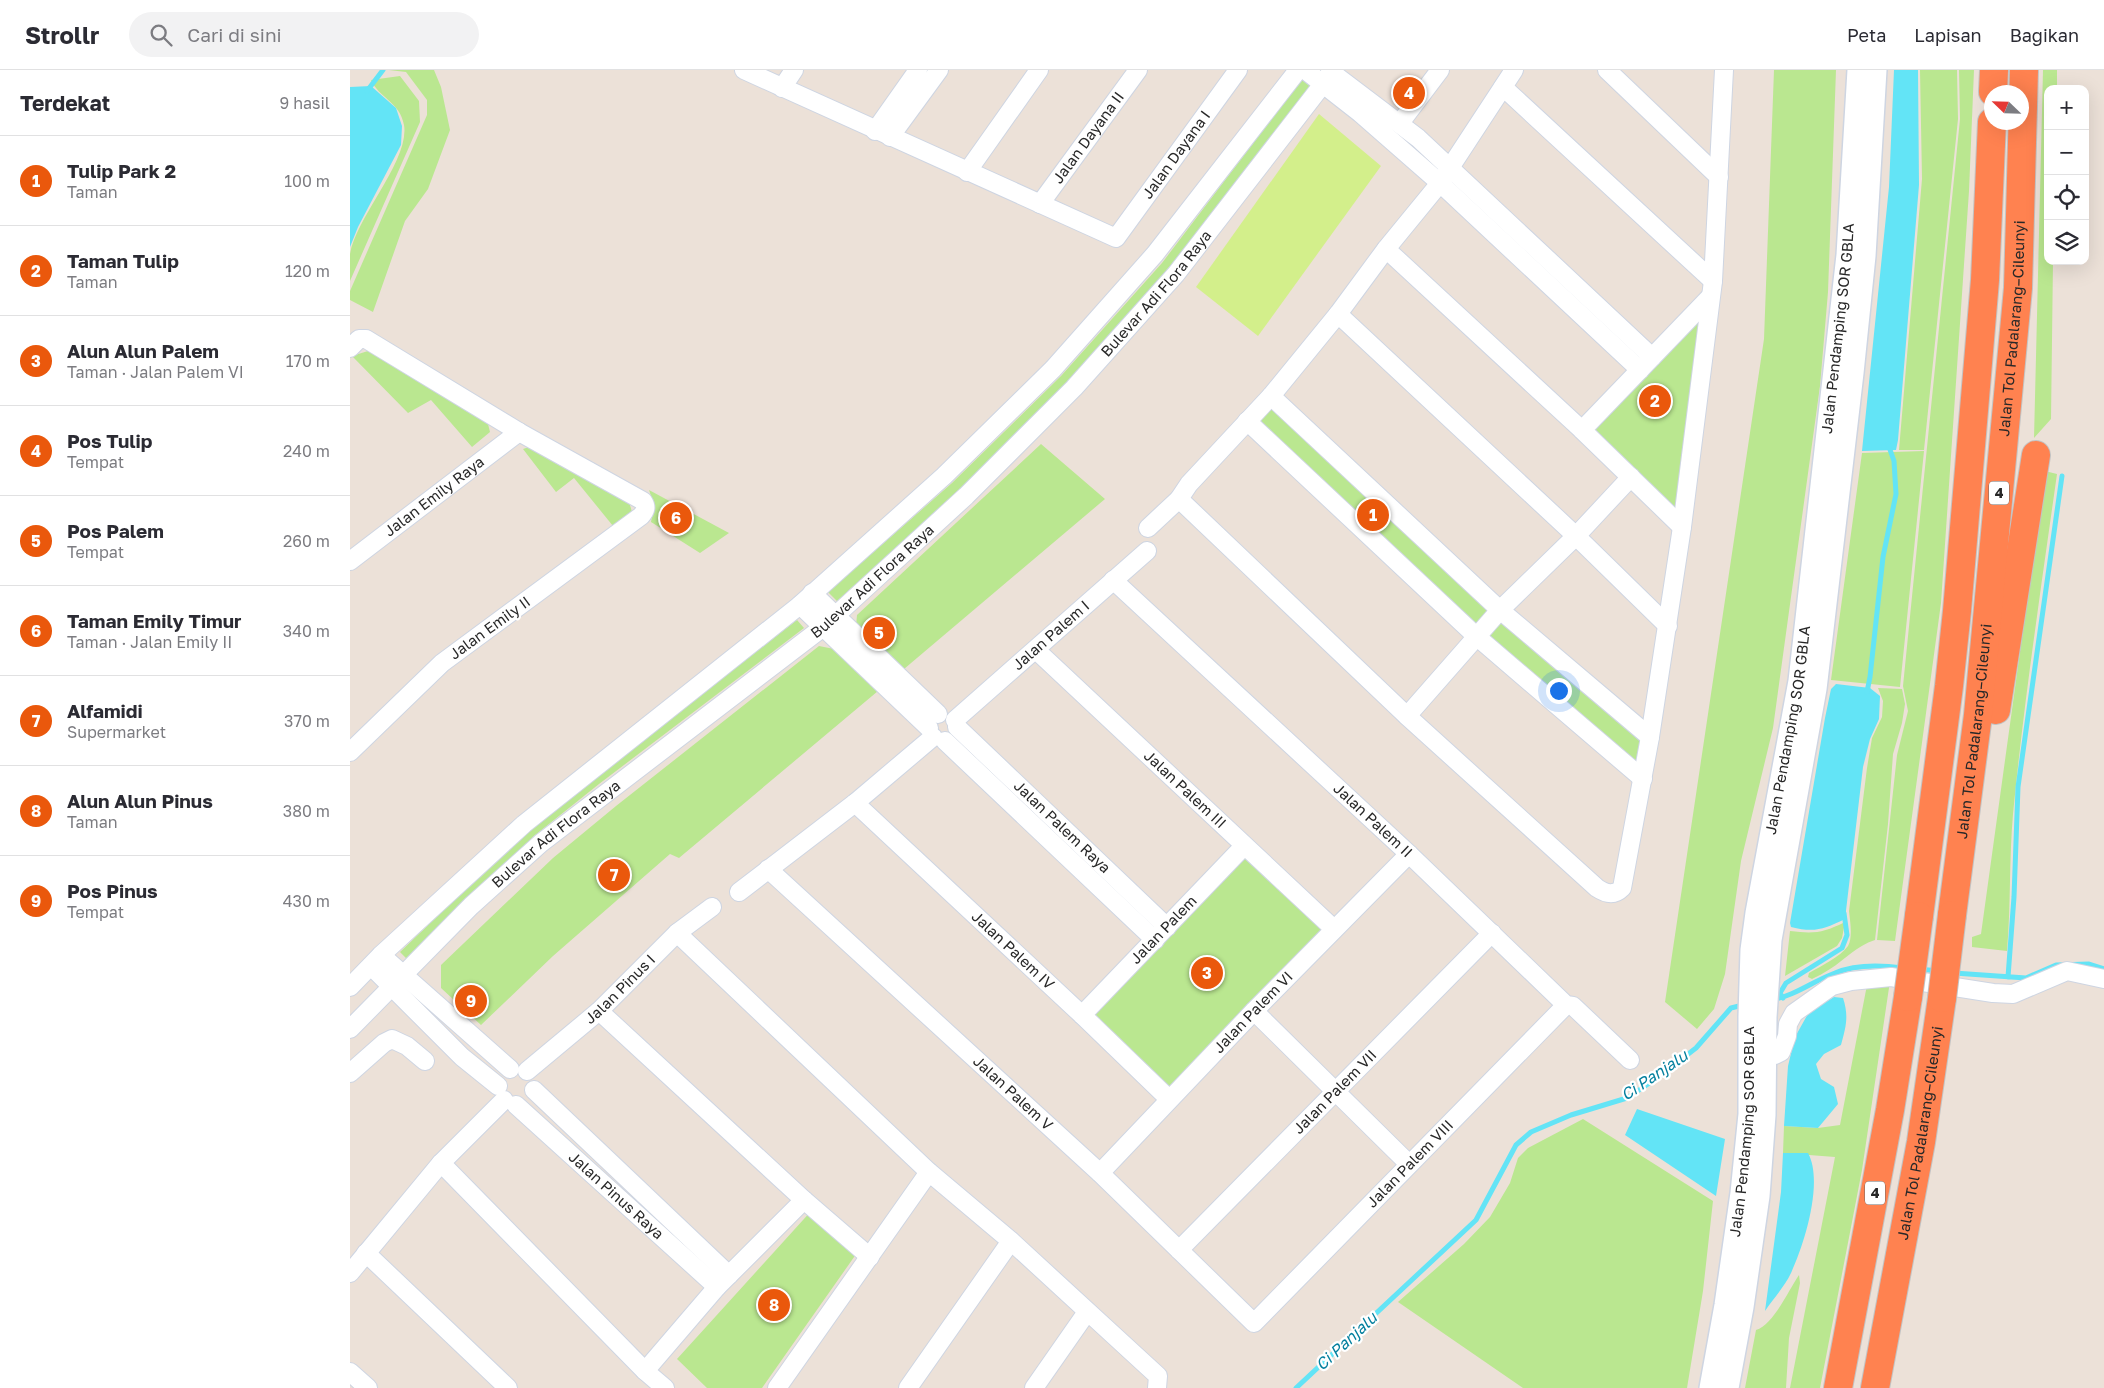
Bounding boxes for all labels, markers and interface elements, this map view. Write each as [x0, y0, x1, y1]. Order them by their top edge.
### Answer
search box [129, 12, 479, 57]
text: Strollr [25, 20, 99, 49]
icon: search [147, 21, 175, 49]
text: Cari di sini [187, 23, 282, 46]
text: Peta [1847, 24, 1886, 46]
text: Lapisan [1914, 24, 1982, 46]
text: Bagikan [2010, 24, 2079, 46]
pin: 4 [1393, 74, 1425, 112]
north arrow [1984, 85, 2029, 130]
map controls [2044, 85, 2089, 265]
button: + [2044, 85, 2089, 130]
street label: Jalan Dayana II [1048, 88, 1127, 187]
text: Terdekat [20, 90, 110, 116]
text: 9 hasil [280, 93, 330, 113]
street label: Jalan Dayana I [1138, 107, 1214, 202]
button: − [2044, 130, 2089, 175]
text: Tulip Park 2 [67, 159, 176, 182]
text: 1 [32, 171, 40, 191]
text: 100 m [284, 171, 330, 191]
button: locate [2044, 175, 2089, 220]
text: Taman [67, 182, 118, 202]
street label: Jalan Tol Padalarang–Cileunyi [1994, 220, 2028, 437]
button: layers [2044, 220, 2089, 265]
street label: Jalan Pendamping SOR GBLA [1817, 223, 1857, 434]
street label: Bulevar Adi Flora Raya [1097, 226, 1215, 360]
text: Taman Tulip [67, 249, 179, 272]
text: 2 [31, 261, 41, 281]
text: 120 m [285, 261, 330, 281]
text: Taman [67, 272, 118, 292]
text: Alun Alun Palem [67, 339, 219, 362]
text: 3 [31, 351, 41, 371]
text: 170 m [286, 351, 330, 371]
text: Taman · Jalan Palem VI [67, 362, 244, 382]
pin: 2 [1639, 382, 1671, 420]
text: Pos Tulip [67, 429, 153, 452]
text: 4 [31, 441, 41, 461]
text: 240 m [283, 441, 330, 461]
text: Tempat [67, 452, 124, 472]
street label: Jalan Emily Raya [380, 452, 487, 540]
road number: 4 [1989, 482, 2009, 504]
pin: 1 [1357, 496, 1389, 534]
pin: 6 [660, 499, 692, 537]
text: Pos Palem [67, 519, 164, 542]
street label: Bulevar Adi Flora Raya [807, 520, 937, 641]
text: 5 [31, 531, 41, 551]
text: 260 m [283, 531, 330, 551]
text: Tempat [67, 542, 124, 562]
street label: Jalan Emily II [445, 592, 533, 663]
street label: Jalan Palem I [1008, 596, 1093, 673]
text: Taman Emily Timur [67, 609, 241, 632]
pin: 5 [863, 614, 895, 652]
text: 6 [31, 621, 41, 641]
text: 340 m [283, 621, 330, 641]
street label: Jalan Tol Padalarang–Cileunyi [1952, 623, 1995, 840]
street label: Jalan Pendamping SOR GBLA [1761, 625, 1813, 836]
text: Taman · Jalan Emily II [67, 632, 232, 652]
your location [1546, 678, 1572, 704]
text: Alfamidi [67, 699, 143, 722]
text: 7 [32, 711, 40, 731]
text: 370 m [284, 711, 330, 731]
text: Supermarket [67, 722, 166, 742]
street label: Jalan Palem III [1141, 746, 1230, 831]
street label: Bulevar Adi Flora Raya [488, 776, 623, 891]
street label: Jalan Palem Raya [1011, 776, 1115, 876]
street label: Jalan Palem II [1330, 779, 1417, 861]
text: Alun Alun Pinus [67, 789, 213, 812]
text: 8 [31, 801, 41, 821]
text: 380 m [283, 801, 330, 821]
text: Taman [67, 812, 118, 832]
pin: 7 [598, 856, 630, 894]
text: Pos Pinus [67, 879, 158, 902]
text: 9 [31, 891, 41, 911]
text: 430 m [283, 891, 330, 911]
street label: Jalan Palem [1126, 891, 1200, 967]
text: Tempat [67, 902, 124, 922]
street label: Jalan Palem IV [968, 907, 1059, 993]
street label: Jalan Pinus I [581, 950, 658, 1027]
pin: 3 [1191, 954, 1223, 992]
street label: Jalan Palem VI [1209, 967, 1296, 1056]
pin: 9 [455, 982, 487, 1020]
street label: Jalan Tol Padalarang–Cileunyi [1893, 1025, 1946, 1241]
street label: Jalan Pendamping SOR GBLA [1725, 1026, 1757, 1238]
street label: Jalan Palem VII [1289, 1045, 1380, 1137]
water label: Ci Panjalu [1617, 1045, 1692, 1105]
street label: Jalan Palem V [970, 1051, 1057, 1133]
street label: Jalan Palem VIII [1362, 1116, 1456, 1211]
street label: Jalan Pinus Raya [566, 1147, 668, 1242]
road number: 4 [1865, 1182, 1885, 1204]
pin: 8 [758, 1286, 790, 1324]
water label: Ci Panjalu [1311, 1307, 1382, 1374]

